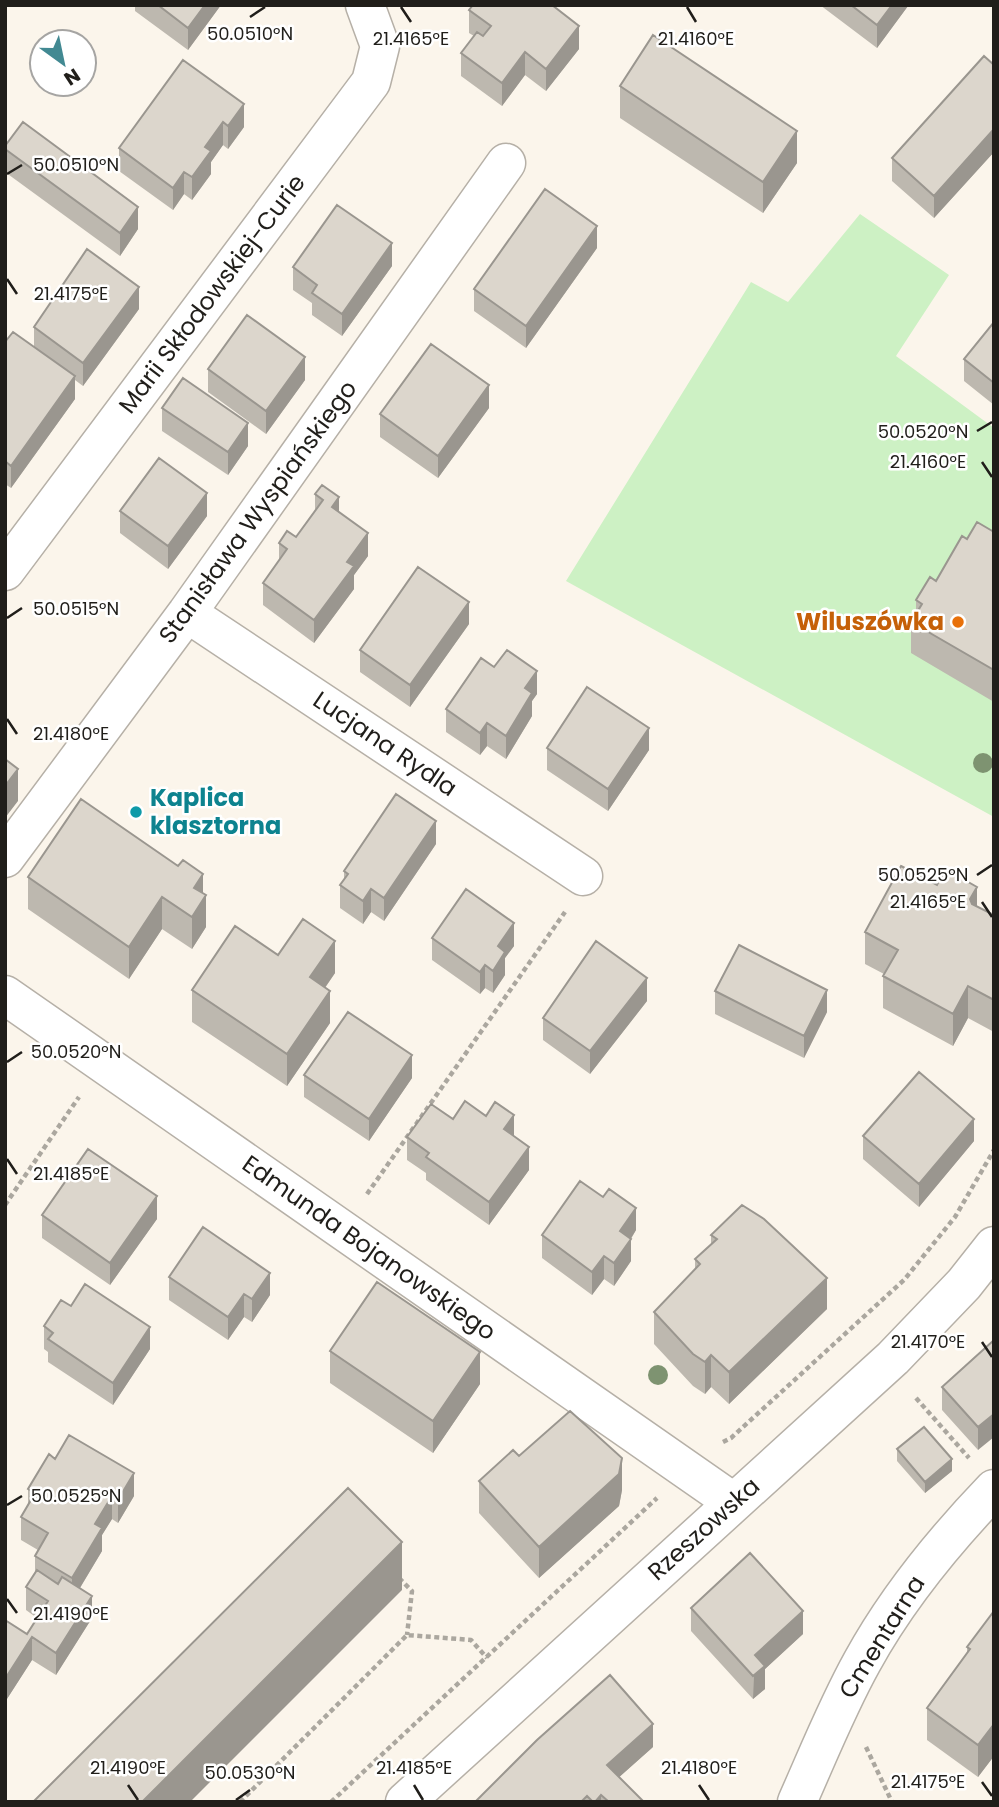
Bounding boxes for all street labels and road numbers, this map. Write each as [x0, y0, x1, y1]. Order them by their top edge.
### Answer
street label: Marii Skłodowskiej-Curie [111, 167, 313, 420]
street label: Stanisława Wyspiańskiego [151, 373, 364, 650]
street label: Lucjana Rydla [307, 683, 464, 804]
street label: Edmunda Bojanowskiego [236, 1147, 503, 1348]
street label: Rzeszowska [641, 1470, 767, 1588]
street label: Cmentarna [831, 1569, 932, 1704]

